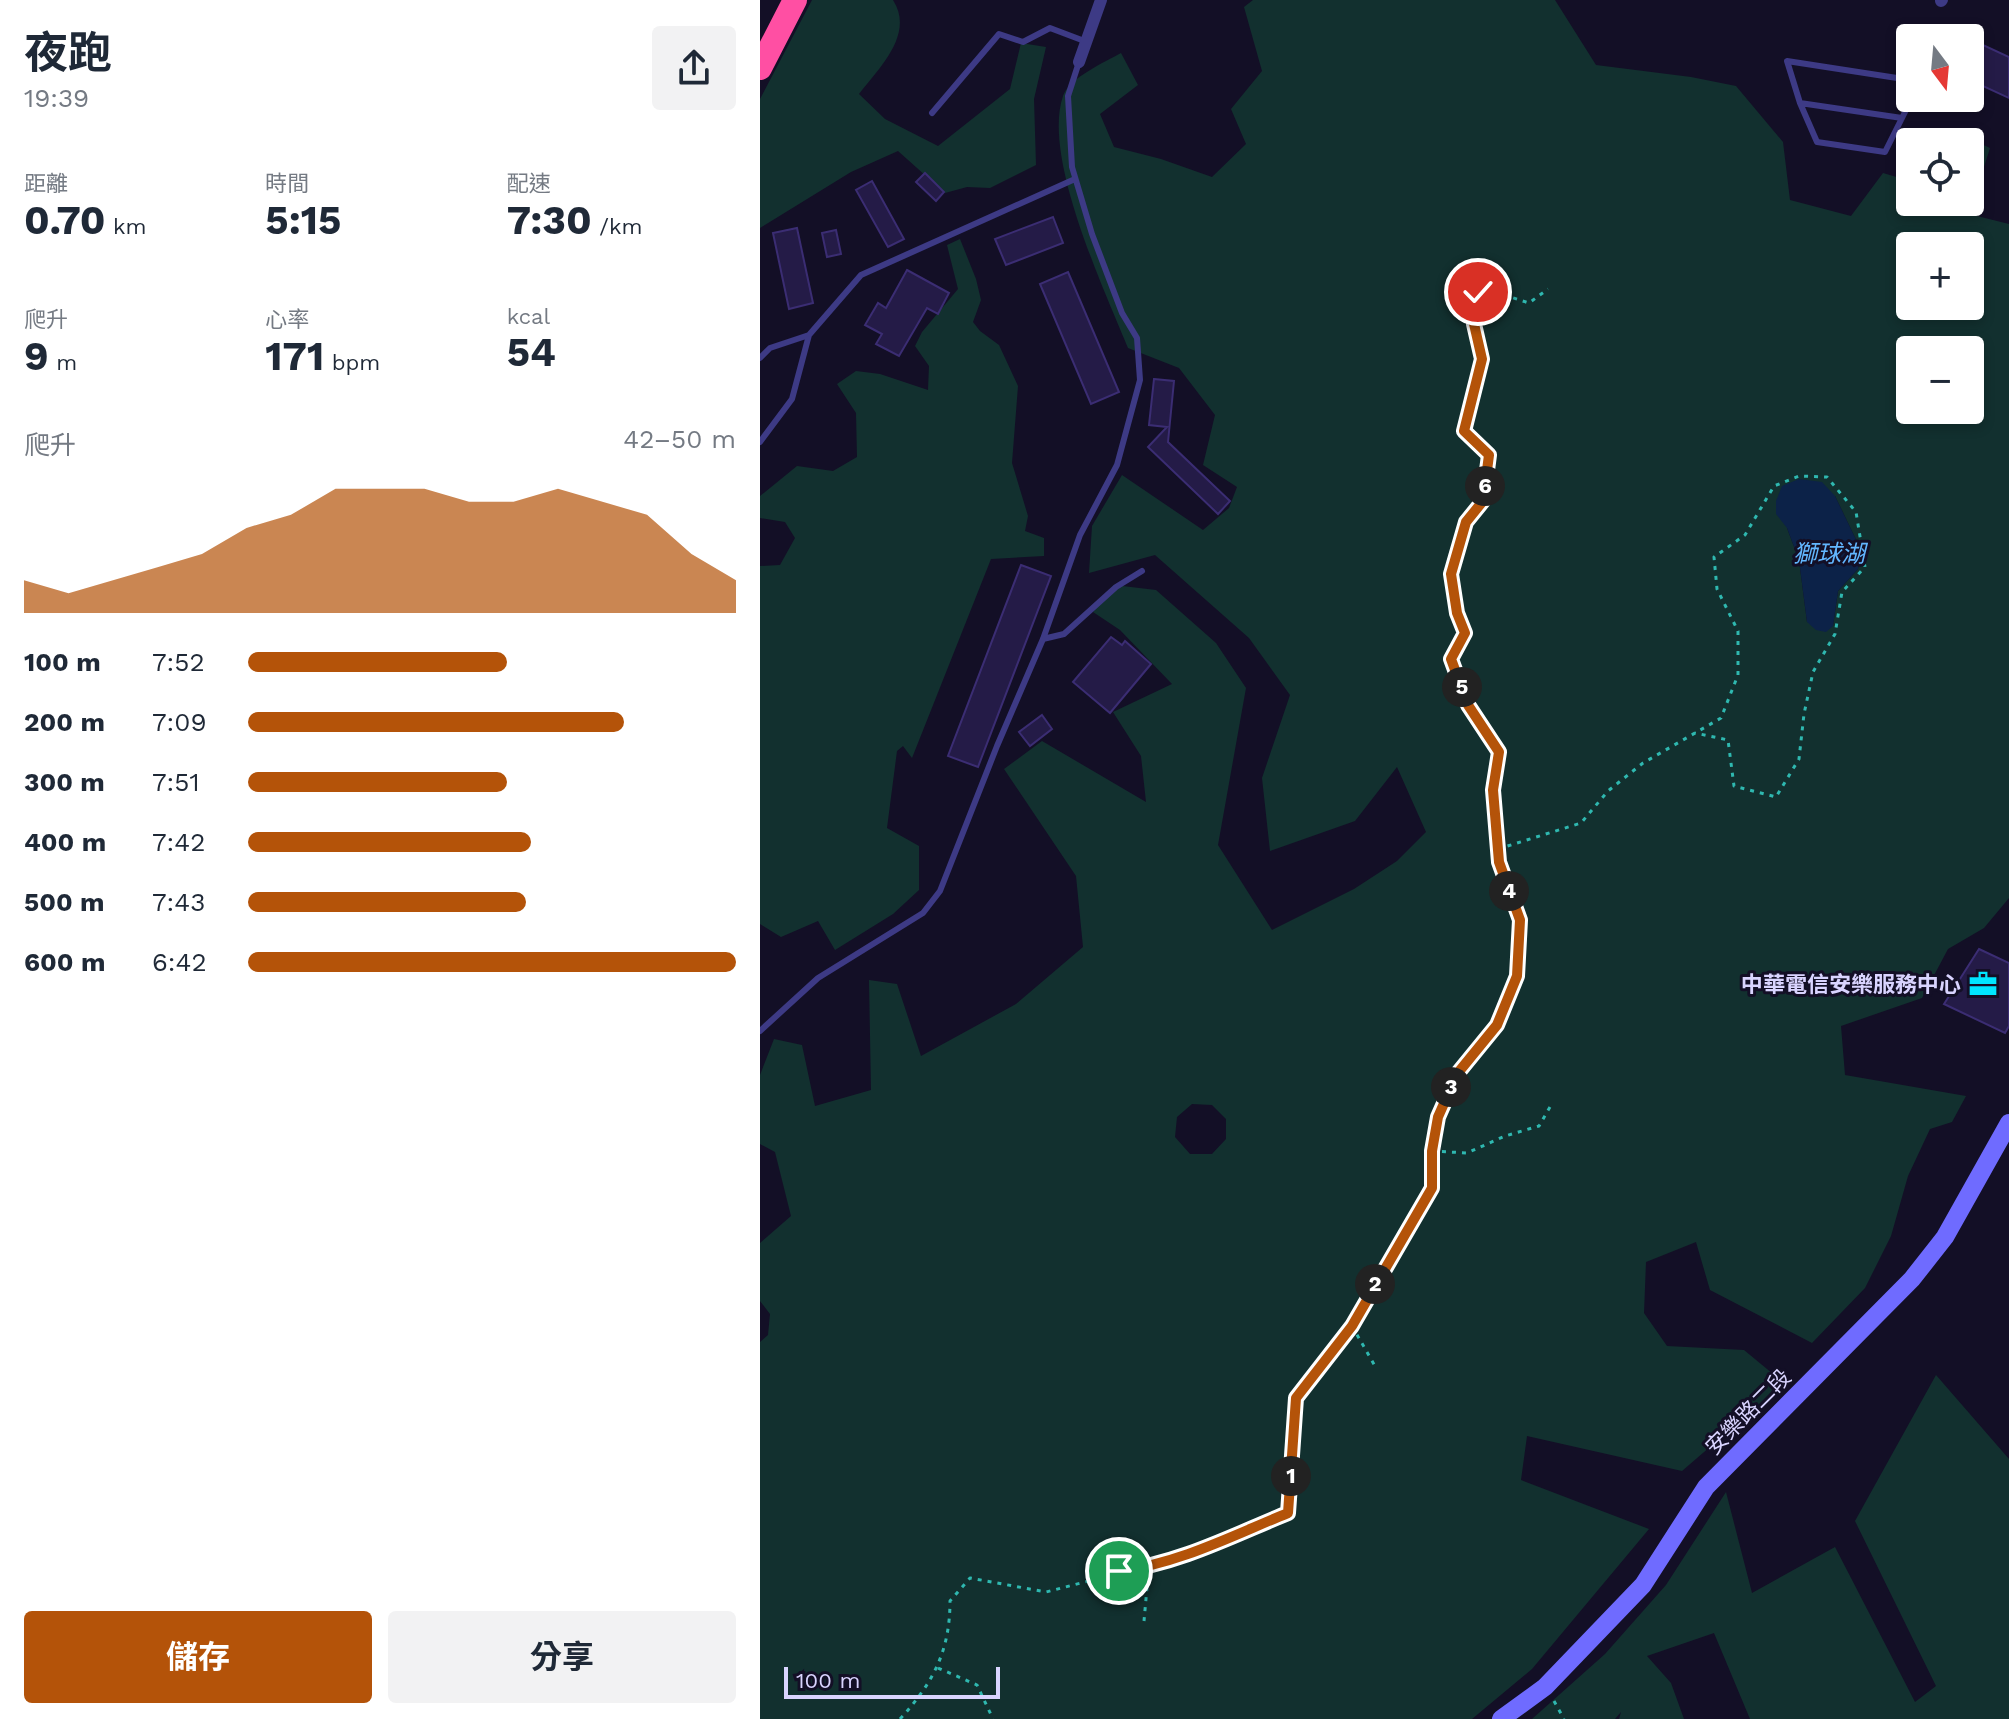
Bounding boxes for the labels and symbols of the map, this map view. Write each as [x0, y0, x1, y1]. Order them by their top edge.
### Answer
north arrow [1896, 24, 1984, 112]
pin [1444, 258, 1512, 326]
pin: 6 [1465, 466, 1505, 506]
water label: 獅球湖 [1793, 540, 1869, 568]
pin: 5 [1442, 667, 1482, 707]
pin: 4 [1489, 871, 1529, 911]
office icon: 中華電信安樂服務中心 [1968, 969, 1998, 999]
place label: 中華電信安樂服務中心 [1741, 972, 1961, 997]
pin: 3 [1431, 1067, 1471, 1107]
pin: 2 [1355, 1264, 1395, 1304]
street label: 安樂路二段 [1700, 1364, 1796, 1460]
pin: 1 [1271, 1456, 1311, 1496]
pin [1085, 1537, 1153, 1605]
scale bar [784, 1663, 1000, 1699]

